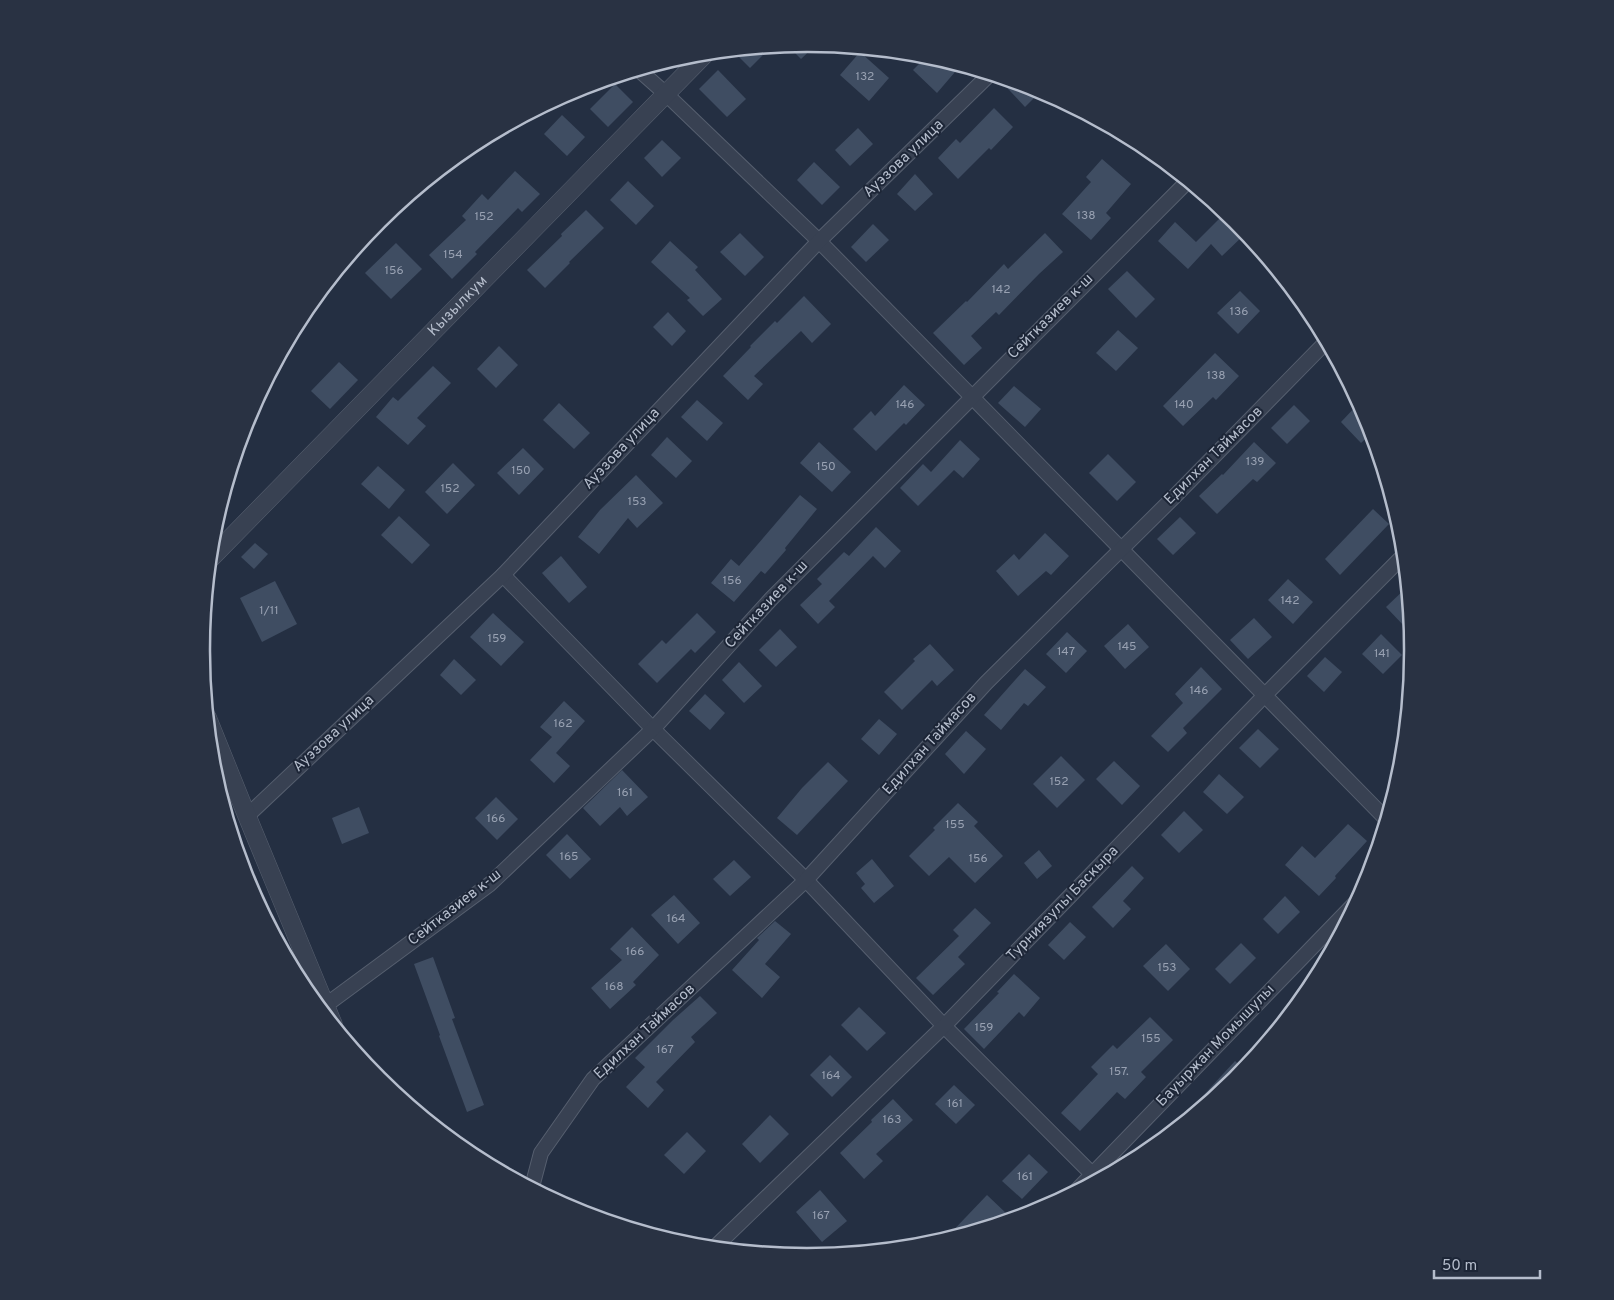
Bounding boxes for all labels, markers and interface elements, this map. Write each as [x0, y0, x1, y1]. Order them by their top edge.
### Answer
house number: 132 [856, 69, 874, 85]
street label: Ауэзова улица [860, 116, 948, 202]
house number: 138 [1076, 208, 1096, 224]
house number: 152 [474, 209, 494, 225]
house number: 154 [443, 247, 463, 263]
house number: 156 [384, 263, 404, 279]
street label: Сейтказиев к-ш [1004, 270, 1098, 364]
street label: Кызылкум [424, 272, 492, 341]
house number: 142 [991, 282, 1011, 298]
house number: 136 [1230, 304, 1248, 320]
house number: 138 [1206, 368, 1226, 384]
house number: 146 [896, 397, 914, 413]
house number: 140 [1174, 397, 1194, 413]
street label: Едилхан Таймасов [1161, 403, 1267, 509]
street label: Ауэзова улица [579, 404, 665, 494]
house number: 139 [1246, 454, 1264, 470]
house number: 150 [816, 459, 836, 475]
house number: 150 [511, 463, 531, 479]
house number: 152 [440, 481, 460, 497]
house number: 153 [627, 494, 647, 510]
street label: Сейтказиев к-ш [721, 557, 813, 653]
house number: 156 [722, 573, 742, 589]
house number: 142 [1280, 593, 1300, 609]
house number: 1/11 [259, 603, 279, 619]
house number: 159 [488, 631, 506, 647]
house number: 145 [1117, 639, 1137, 655]
house number: 147 [1057, 644, 1075, 660]
house number: 141 [1374, 646, 1390, 662]
house number: 146 [1190, 683, 1208, 699]
street label: Едилхан Таймасов [879, 689, 981, 799]
street label: Ауэзова улица [289, 691, 379, 777]
house number: 162 [554, 716, 572, 732]
house number: 152 [1049, 774, 1069, 790]
house number: 161 [617, 785, 633, 801]
house number: 166 [487, 811, 505, 827]
house number: 155 [945, 817, 965, 833]
street label: Турниязулы Баскыра [1003, 842, 1123, 966]
house number: 165 [559, 849, 579, 865]
house number: 156 [968, 851, 988, 867]
street label: Сейтказиев к-ш [404, 866, 506, 950]
house number: 164 [666, 911, 686, 927]
house number: 166 [626, 944, 644, 960]
house number: 153 [1157, 960, 1177, 976]
house number: 168 [605, 979, 623, 995]
street label: Едилхан Таймасов [590, 980, 700, 1084]
street label: Бауыржан Момышулы [1153, 981, 1279, 1111]
house number: 159 [975, 1020, 993, 1036]
house number: 155 [1141, 1031, 1161, 1047]
house number: 167 [656, 1042, 674, 1058]
house number: 157. [1109, 1064, 1129, 1080]
house number: 164 [821, 1068, 841, 1084]
house number: 161 [947, 1096, 963, 1112]
house number: 163 [883, 1112, 901, 1128]
house number: 161 [1017, 1169, 1033, 1185]
house number: 167 [812, 1208, 830, 1224]
scale bar [1434, 1248, 1540, 1280]
text: 50 m [1442, 1257, 1477, 1276]

